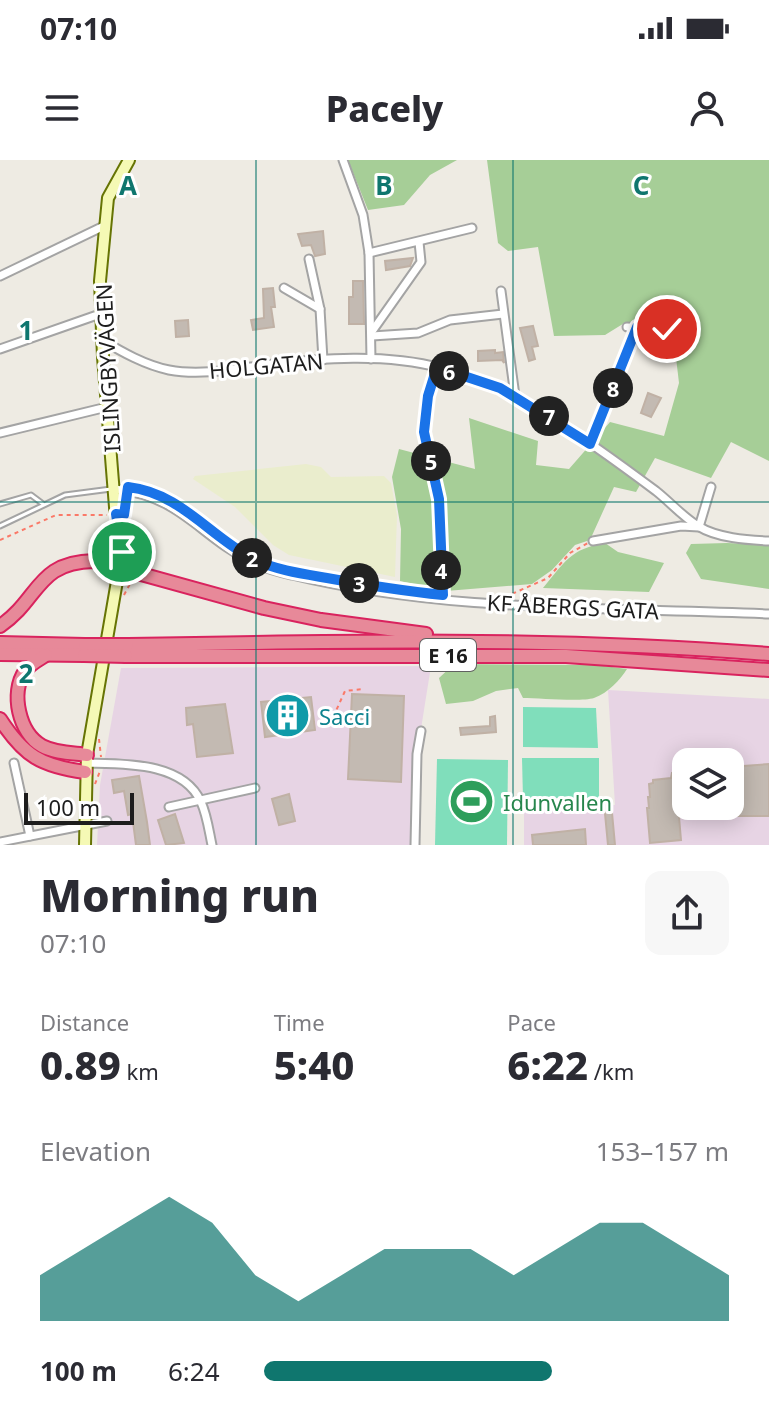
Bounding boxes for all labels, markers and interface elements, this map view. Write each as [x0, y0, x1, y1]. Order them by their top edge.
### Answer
text: 07:10 [40, 8, 117, 49]
text: Pacely [326, 84, 443, 133]
icon: menu [40, 86, 84, 130]
icon: person [685, 86, 729, 130]
text: A [119, 167, 137, 203]
text: B [375, 167, 393, 203]
text: C [633, 167, 649, 203]
street label: ISLINGBYVÄGEN [88, 283, 126, 453]
pin [633, 295, 701, 363]
icon: check [645, 307, 689, 351]
text: 1 [19, 312, 33, 348]
street label: HOLGATAN [208, 345, 324, 385]
pin: 6 [429, 351, 469, 391]
text: 6 [443, 356, 455, 386]
pin: 8 [593, 368, 633, 408]
text: 8 [607, 373, 619, 403]
pin: 7 [529, 396, 569, 436]
text: 7 [543, 401, 555, 431]
pin: 5 [411, 441, 451, 481]
text: 5 [425, 446, 437, 476]
pin [88, 518, 156, 586]
icon: arrive [100, 530, 144, 574]
pin: 2 [232, 538, 272, 578]
text: 2 [246, 543, 258, 573]
pin: 4 [421, 550, 461, 590]
text: 4 [435, 555, 447, 585]
pin: 3 [339, 563, 379, 603]
text: 3 [353, 568, 365, 598]
street label: KF ÅBERGS GATA [486, 587, 661, 626]
road number: E 16 [420, 639, 476, 671]
text: 2 [19, 655, 34, 691]
building icon: Sacci [264, 692, 312, 740]
place label: Sacci [319, 701, 370, 731]
map controls [672, 748, 744, 820]
button: layers [672, 748, 744, 820]
sports icon: Idunvallen [448, 778, 496, 826]
place label: Idunvallen [503, 787, 612, 817]
scale bar [24, 789, 134, 825]
text: 100 m [36, 792, 100, 822]
text: Morning run [40, 865, 319, 925]
button: share [645, 871, 729, 955]
text: 07:10 [40, 925, 106, 961]
text: Distance [40, 1007, 129, 1037]
text: Time [274, 1007, 325, 1037]
text: Pace [507, 1007, 556, 1037]
text: 0.89 [40, 1037, 121, 1092]
text: 5:40 [274, 1037, 354, 1092]
text: 6:22 [507, 1037, 588, 1092]
text: km [121, 1056, 159, 1086]
text: /km [588, 1056, 634, 1086]
text: Elevation [40, 1133, 151, 1169]
text: 153–157 m [596, 1133, 729, 1169]
text: 100 m [40, 1353, 117, 1389]
text: 6:24 [168, 1353, 220, 1389]

